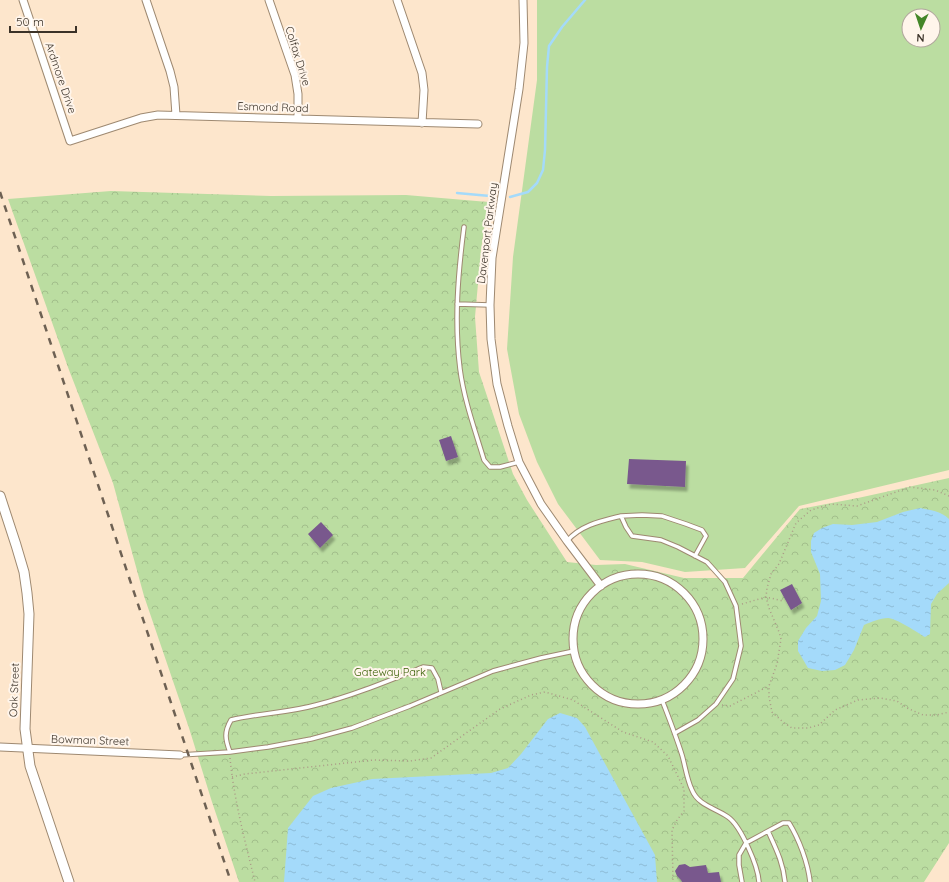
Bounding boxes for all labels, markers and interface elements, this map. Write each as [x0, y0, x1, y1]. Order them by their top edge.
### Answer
scale bar [10, 8, 76, 34]
north arrow [901, 8, 941, 48]
text: 50 m [16, 14, 44, 29]
street label: Colfax Drive [282, 24, 314, 88]
text: N [916, 31, 925, 45]
street label: Ardmore Drive [42, 41, 80, 115]
street label: Esmond Road [237, 99, 309, 115]
street label: Davenport Parkway [474, 182, 500, 284]
street label: Oak Street [6, 662, 22, 717]
park label: Gateway Park [354, 665, 426, 679]
street label: Bowman Street [51, 732, 130, 748]

